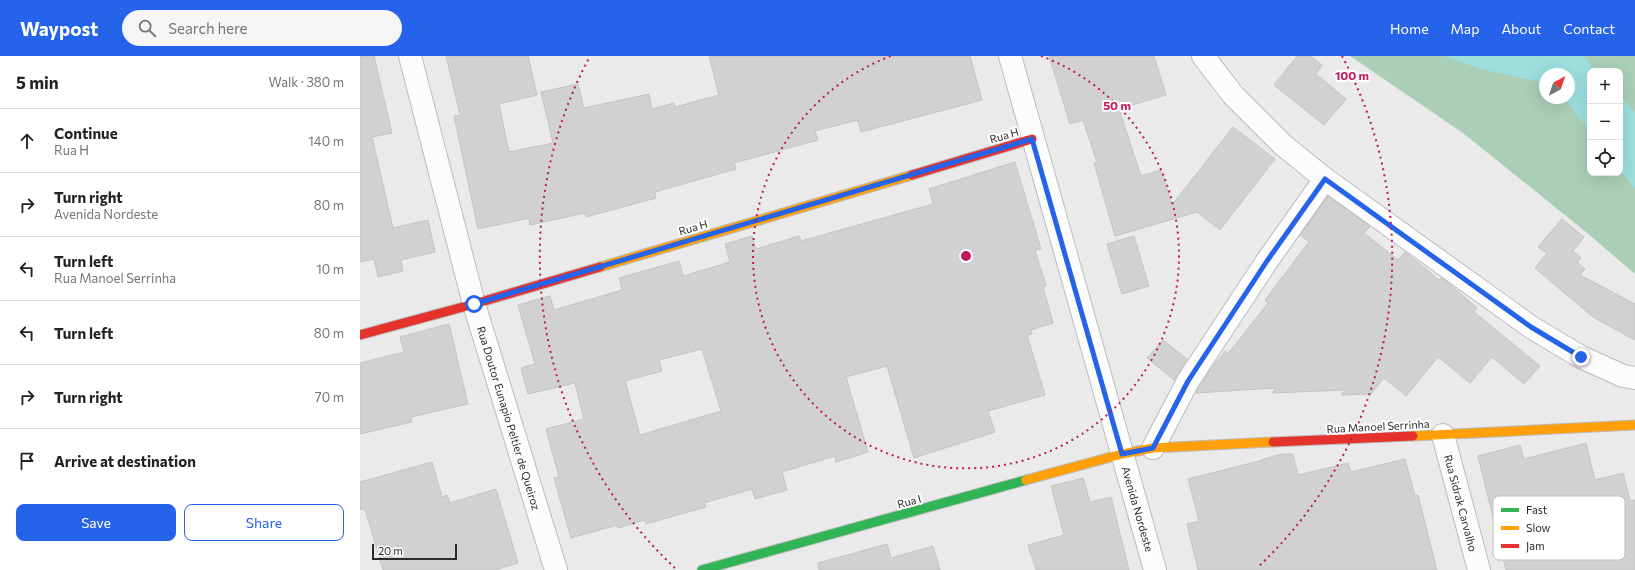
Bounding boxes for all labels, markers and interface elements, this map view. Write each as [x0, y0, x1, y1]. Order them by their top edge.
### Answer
search box [122, 10, 402, 46]
text: Waypost [20, 17, 98, 40]
icon: search [136, 17, 158, 39]
text: Search here [168, 19, 248, 37]
text: Home [1390, 20, 1429, 37]
text: Map [1451, 20, 1479, 37]
text: About [1501, 20, 1541, 37]
text: Contact [1563, 20, 1615, 37]
text: 100 m [1335, 68, 1369, 82]
north arrow [1539, 68, 1575, 104]
map controls [1587, 68, 1623, 176]
button: + [1587, 68, 1623, 104]
text: 5 min [16, 72, 59, 93]
text: Walk · 380 m [269, 74, 344, 90]
text: 50 m [1103, 98, 1131, 112]
button: − [1587, 104, 1623, 140]
text: Continue [54, 124, 118, 142]
street label: Rua H [988, 125, 1020, 145]
icon: ahead [16, 130, 38, 152]
text: 140 m [308, 133, 344, 149]
button: locate [1587, 140, 1623, 176]
text: Rua H [54, 142, 89, 158]
text: Turn right [54, 188, 123, 206]
icon: right [16, 194, 38, 216]
text: 80 m [314, 197, 344, 213]
text: Avenida Nordeste [54, 206, 158, 222]
street label: Rua H [677, 217, 709, 237]
centre of rings [959, 249, 973, 263]
text: Turn left [54, 252, 113, 270]
icon: left [16, 258, 38, 280]
text: 10 m [316, 261, 344, 277]
text: Rua Manoel Serrinha [54, 270, 176, 286]
route start [465, 295, 483, 313]
icon: left [16, 322, 38, 344]
text: Turn left [54, 324, 113, 342]
street label: Rua Doutor Eunapio Peltier de Queiroz [475, 324, 543, 512]
text: 80 m [314, 325, 344, 341]
route end [1572, 348, 1590, 366]
icon: right [16, 386, 38, 408]
text: Turn right [54, 388, 123, 406]
text: 70 m [315, 389, 344, 405]
street label: Rua Manoel Serrinha [1326, 417, 1430, 435]
icon: arrive [16, 450, 38, 472]
text: Arrive at destination [54, 452, 196, 470]
street label: Rua Sidrak Carvalho [1442, 453, 1480, 553]
street label: Avenida Nordeste [1120, 465, 1156, 553]
street label: Rua I [896, 492, 922, 510]
legend [1493, 496, 1625, 560]
text: Fast [1526, 503, 1548, 516]
button: Save [16, 504, 176, 541]
button: Share [184, 504, 344, 541]
text: Slow [1526, 521, 1551, 534]
text: Jam [1526, 539, 1545, 553]
scale bar [372, 542, 457, 561]
text: 20 m [378, 544, 403, 557]

